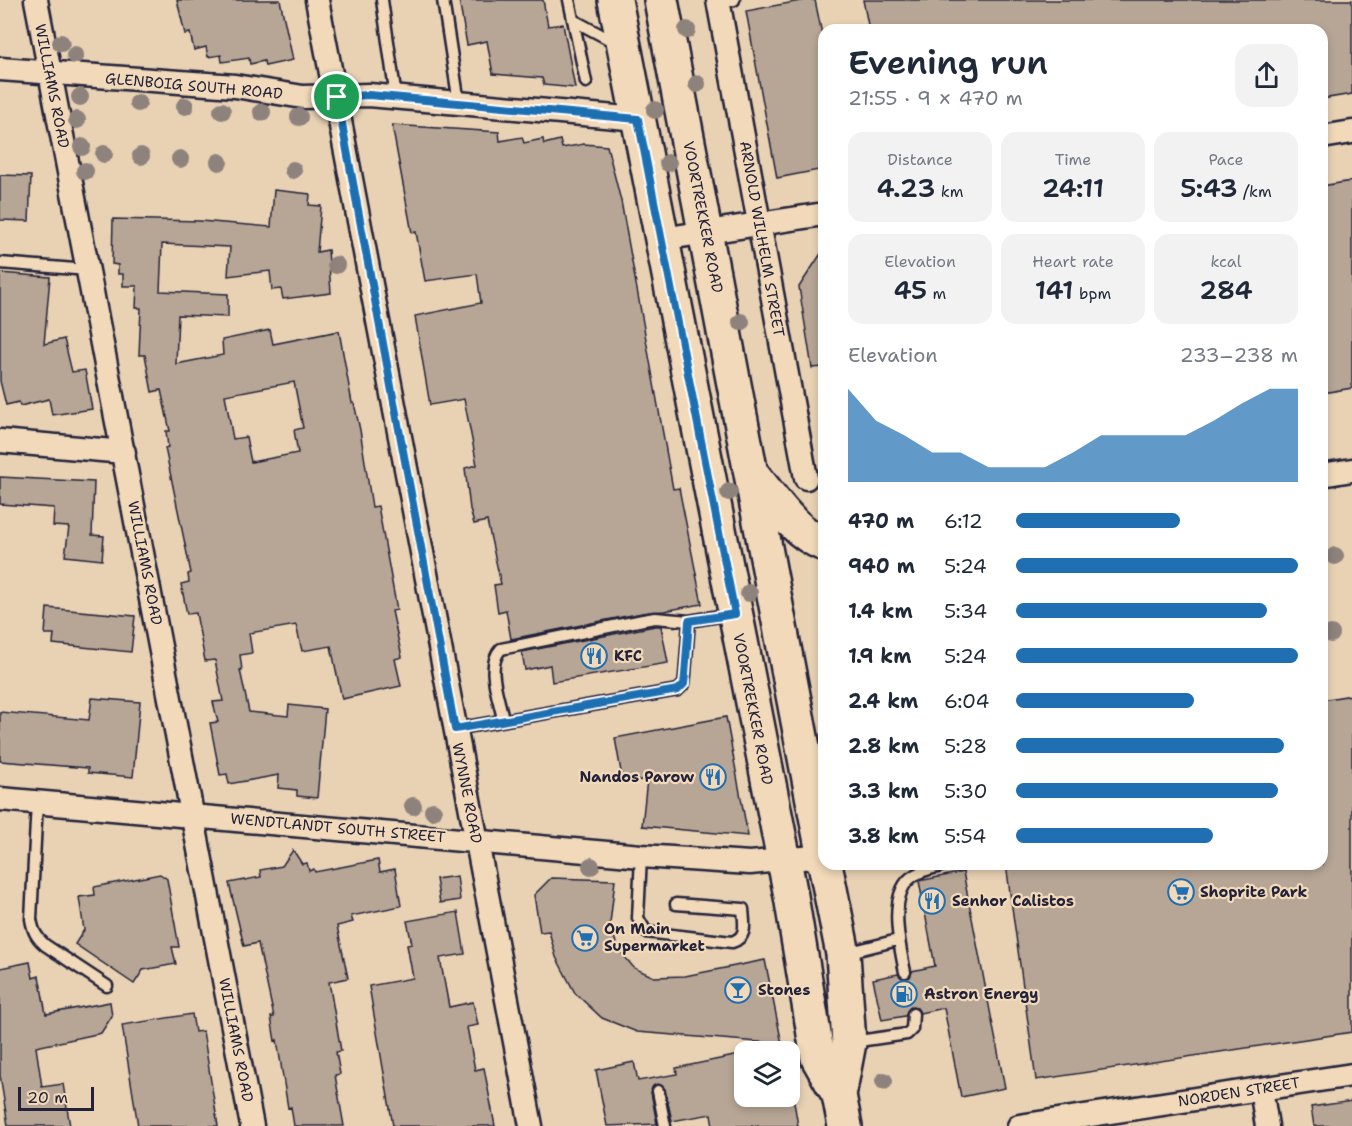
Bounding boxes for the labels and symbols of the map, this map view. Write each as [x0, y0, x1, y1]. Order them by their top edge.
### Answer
street label: WILLIAMS ROAD [30, 22, 74, 150]
street label: GLENBOIG SOUTH ROAD [104, 68, 284, 104]
pin [311, 71, 362, 122]
street label: VOORTREKKER ROAD [678, 139, 728, 295]
street label: ARNOLD WILHELM STREET [735, 139, 789, 339]
street label: WILLIAMS ROAD [123, 499, 167, 627]
street label: VOORTREKKER ROAD [728, 631, 778, 787]
restaurant icon: KFC [579, 641, 609, 671]
place label: KFC [614, 646, 642, 666]
street label: WYNNE ROAD [447, 741, 487, 845]
restaurant icon: Nandos Parow [698, 762, 728, 792]
place label: Nandos Parow [579, 767, 694, 787]
street label: WENDTLANDT SOUTH STREET [230, 809, 446, 847]
supermarket icon: Shoprite Park [1166, 877, 1196, 907]
place label: Shoprite Park [1200, 882, 1308, 902]
restaurant icon: Senhor Calistos [917, 886, 947, 916]
place label: Senhor Calistos [952, 891, 1074, 911]
place label: On Main Supermarket [604, 919, 705, 956]
supermarket icon: On Main Supermarket [570, 923, 600, 953]
bar icon: Stones [723, 975, 753, 1005]
street label: WILLIAMS ROAD [214, 976, 258, 1104]
fuel station icon: Astron Energy [889, 979, 919, 1009]
place label: Stones [758, 980, 810, 1000]
place label: Astron Energy [924, 984, 1038, 1004]
street label: NORDEN STREET [1176, 1072, 1302, 1112]
scale bar [18, 1084, 94, 1112]

